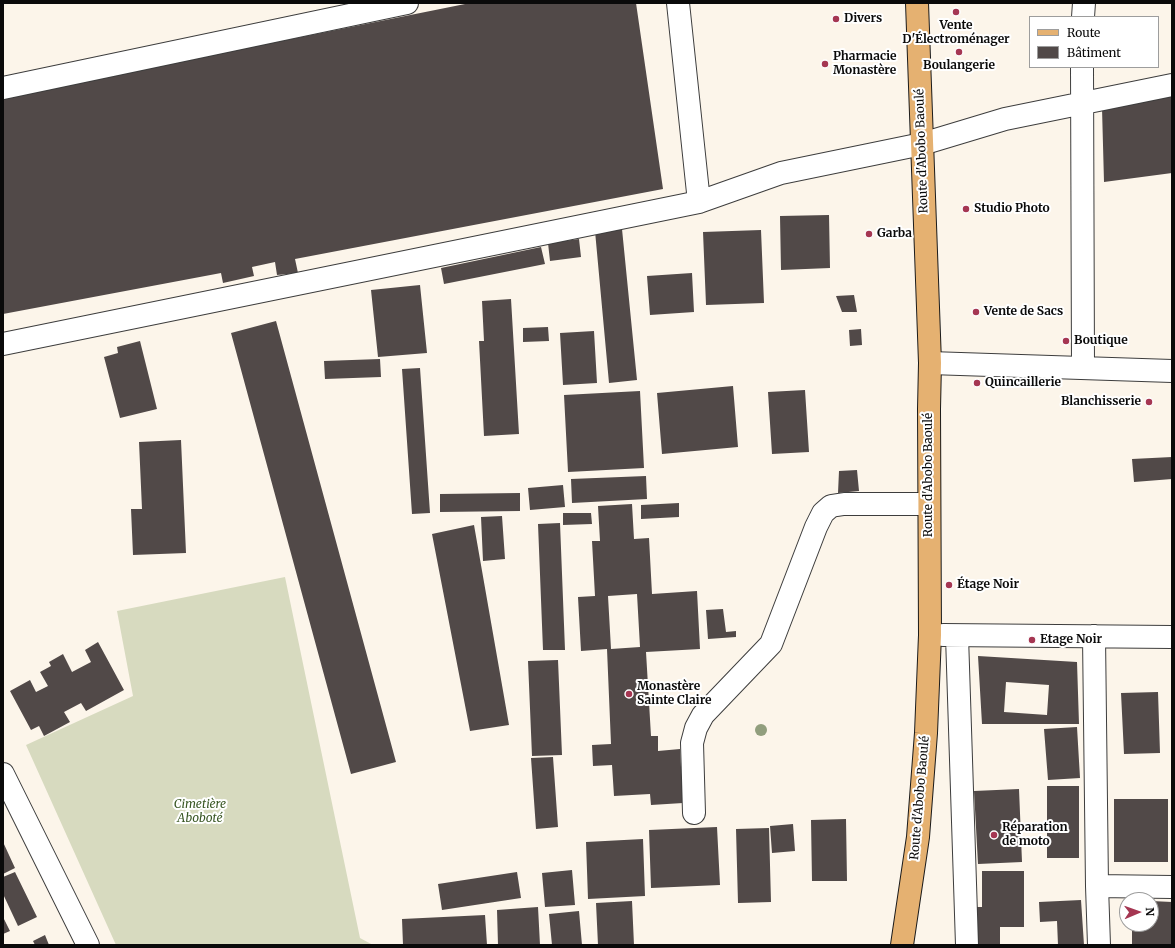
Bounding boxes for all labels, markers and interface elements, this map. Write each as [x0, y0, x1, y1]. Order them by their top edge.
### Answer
marker: Vente D'Électroménager [951, 7, 961, 17]
place label: Divers [844, 12, 882, 26]
marker: Divers [831, 14, 841, 24]
legend [1029, 16, 1159, 68]
place label: Vente D'Électroménager [902, 19, 1010, 47]
text: Route [1067, 25, 1100, 40]
text: Bâtiment [1067, 45, 1121, 60]
marker: Boulangerie [954, 47, 964, 57]
place label: Pharmacie Monastère [833, 50, 897, 78]
marker: Pharmacie Monastère [820, 59, 830, 69]
place label: Boulangerie [923, 59, 995, 73]
street label: Route d'Abobo Baoulé [913, 88, 931, 214]
place label: Studio Photo [974, 202, 1050, 216]
marker: Studio Photo [961, 204, 971, 214]
place label: Garba [877, 227, 912, 241]
marker: Garba [864, 229, 874, 239]
place label: Vente de Sacs [984, 305, 1063, 319]
marker: Vente de Sacs [971, 307, 981, 317]
place label: Boutique [1074, 334, 1128, 348]
marker: Boutique [1061, 336, 1071, 346]
place label: Quincaillerie [985, 376, 1061, 390]
marker: Quincaillerie [972, 378, 982, 388]
place label: Blanchisserie [1061, 395, 1141, 409]
marker: Blanchisserie [1144, 397, 1154, 407]
street label: Route d'Abobo Baoulé [922, 413, 936, 537]
place label: Étage Noir [957, 578, 1019, 592]
marker: Étage Noir [944, 580, 954, 590]
place label: Etage Noir [1040, 633, 1102, 647]
marker: Etage Noir [1027, 635, 1037, 645]
place label: Monastère Sainte Claire [637, 680, 712, 708]
marker: Monastère Sainte Claire [624, 689, 634, 699]
street label: Route d'Abobo Baoulé [907, 735, 933, 861]
park label: Cimetière Aboboté [174, 798, 226, 826]
place label: Réparation de moto [1002, 821, 1068, 849]
marker: Réparation de moto [989, 830, 999, 840]
north arrow [1119, 892, 1159, 932]
text: N [1143, 907, 1157, 916]

